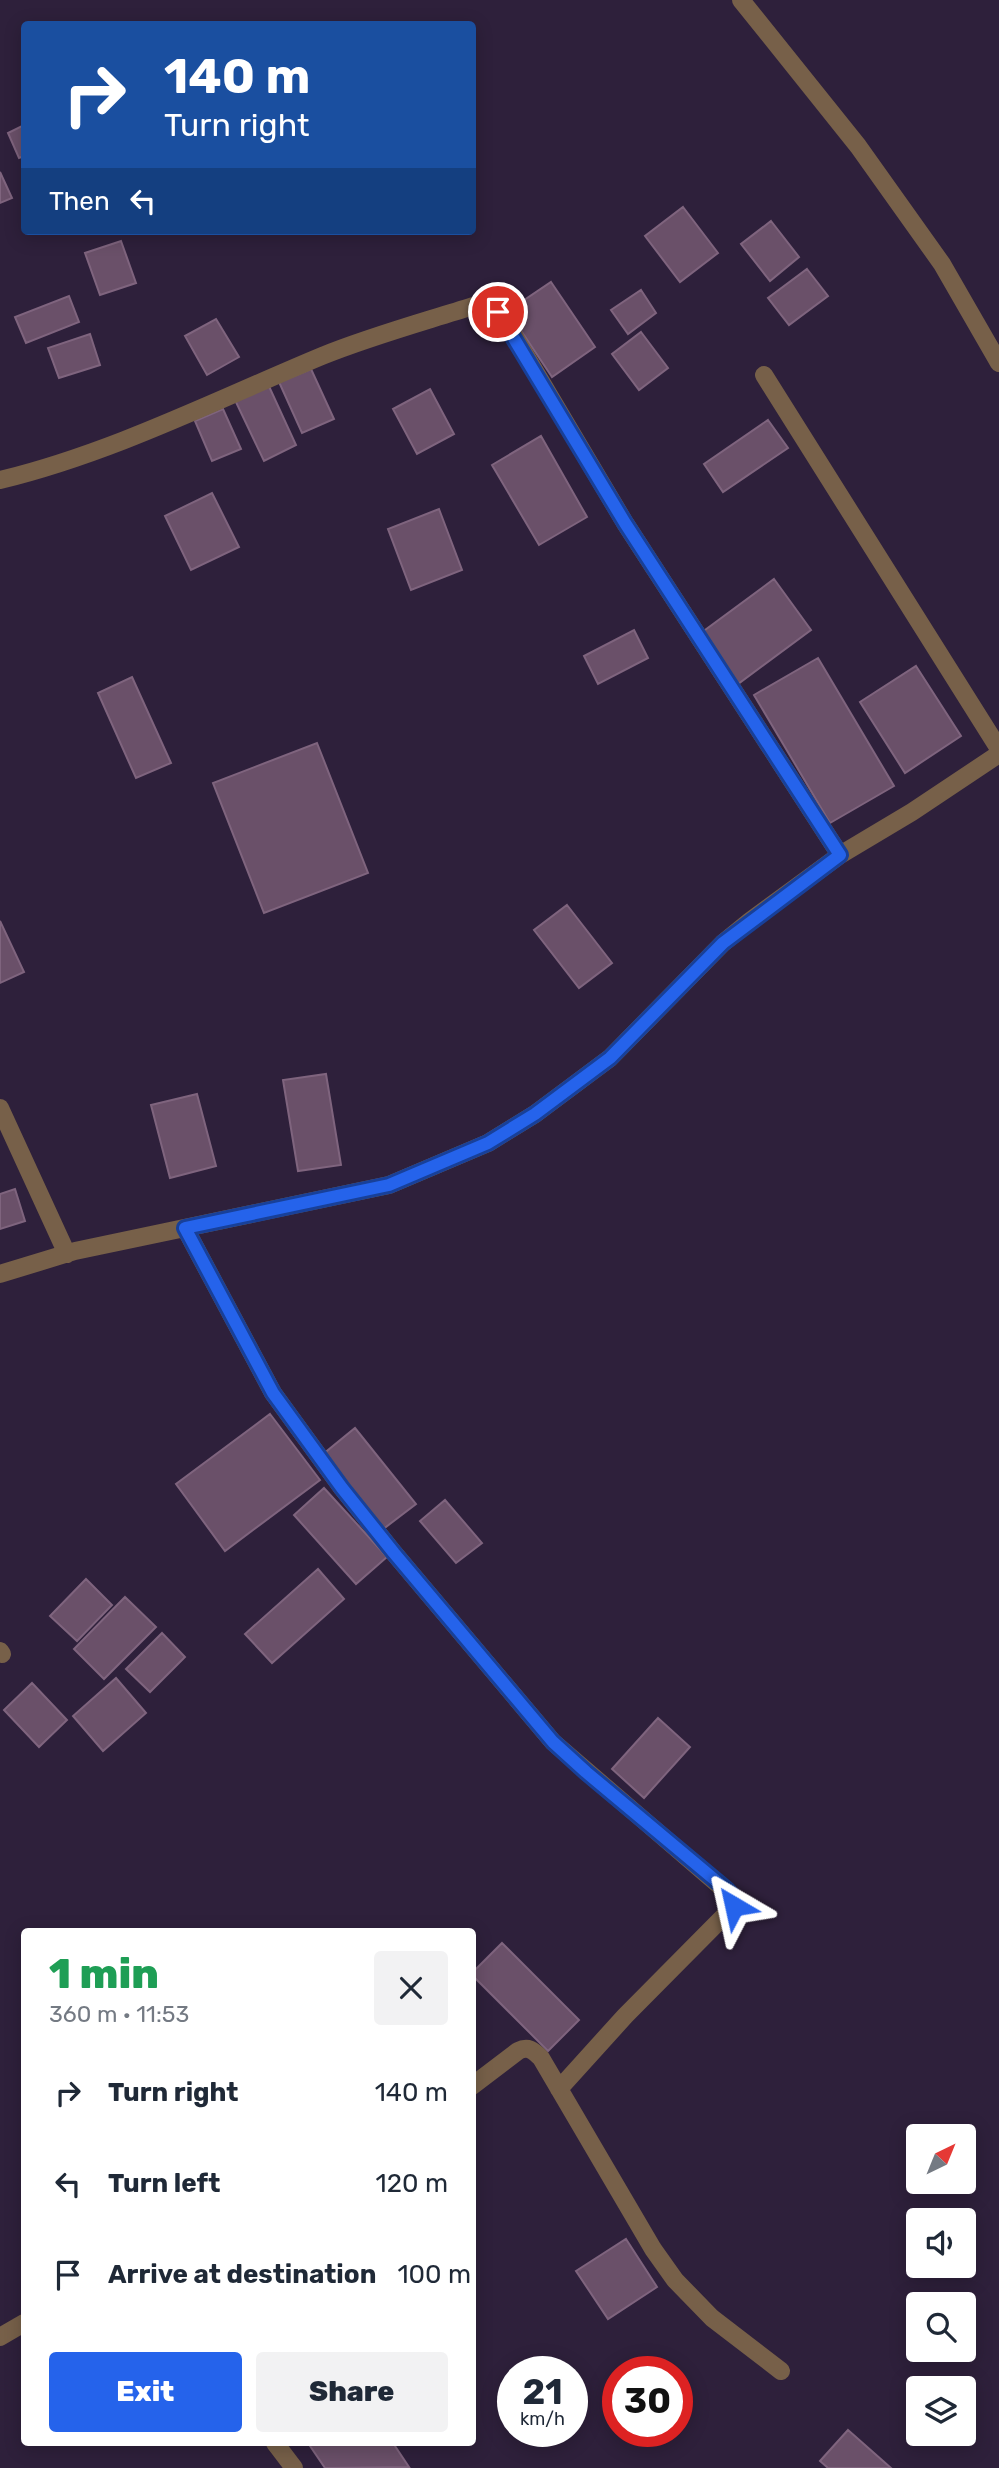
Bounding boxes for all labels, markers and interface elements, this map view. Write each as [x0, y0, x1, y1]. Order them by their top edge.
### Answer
text: 140 m [164, 47, 310, 105]
icon: right [49, 49, 140, 140]
text: Turn right [164, 106, 309, 144]
icon: left [124, 182, 162, 220]
text: Then [49, 186, 110, 217]
pin [468, 282, 528, 342]
icon: arrive [479, 293, 517, 331]
position arrow [697, 1869, 771, 1943]
text: 1 min [49, 1949, 159, 1999]
button: close [374, 1951, 448, 2025]
text: 360 m · 11:53 [49, 2000, 189, 2028]
icon: right [49, 2074, 87, 2112]
text: Turn right [108, 2077, 238, 2108]
text: 140 m [375, 2077, 448, 2108]
north arrow [906, 2124, 976, 2194]
map controls [906, 2124, 976, 2446]
icon: left [49, 2165, 87, 2203]
text: Turn left [108, 2168, 220, 2199]
text: 120 m [376, 2168, 448, 2199]
button: sound [906, 2208, 976, 2278]
icon: arrive [49, 2256, 87, 2294]
text: Arrive at destination [108, 2259, 376, 2290]
text: 100 m [397, 2259, 471, 2290]
button: search [906, 2292, 976, 2362]
button: Exit [49, 2352, 242, 2432]
button: Share [256, 2352, 448, 2432]
speed limit sign: 30 [602, 2356, 693, 2447]
text: 21 [522, 2371, 563, 2413]
button: layers [906, 2376, 976, 2446]
text: km/h [520, 2408, 565, 2430]

